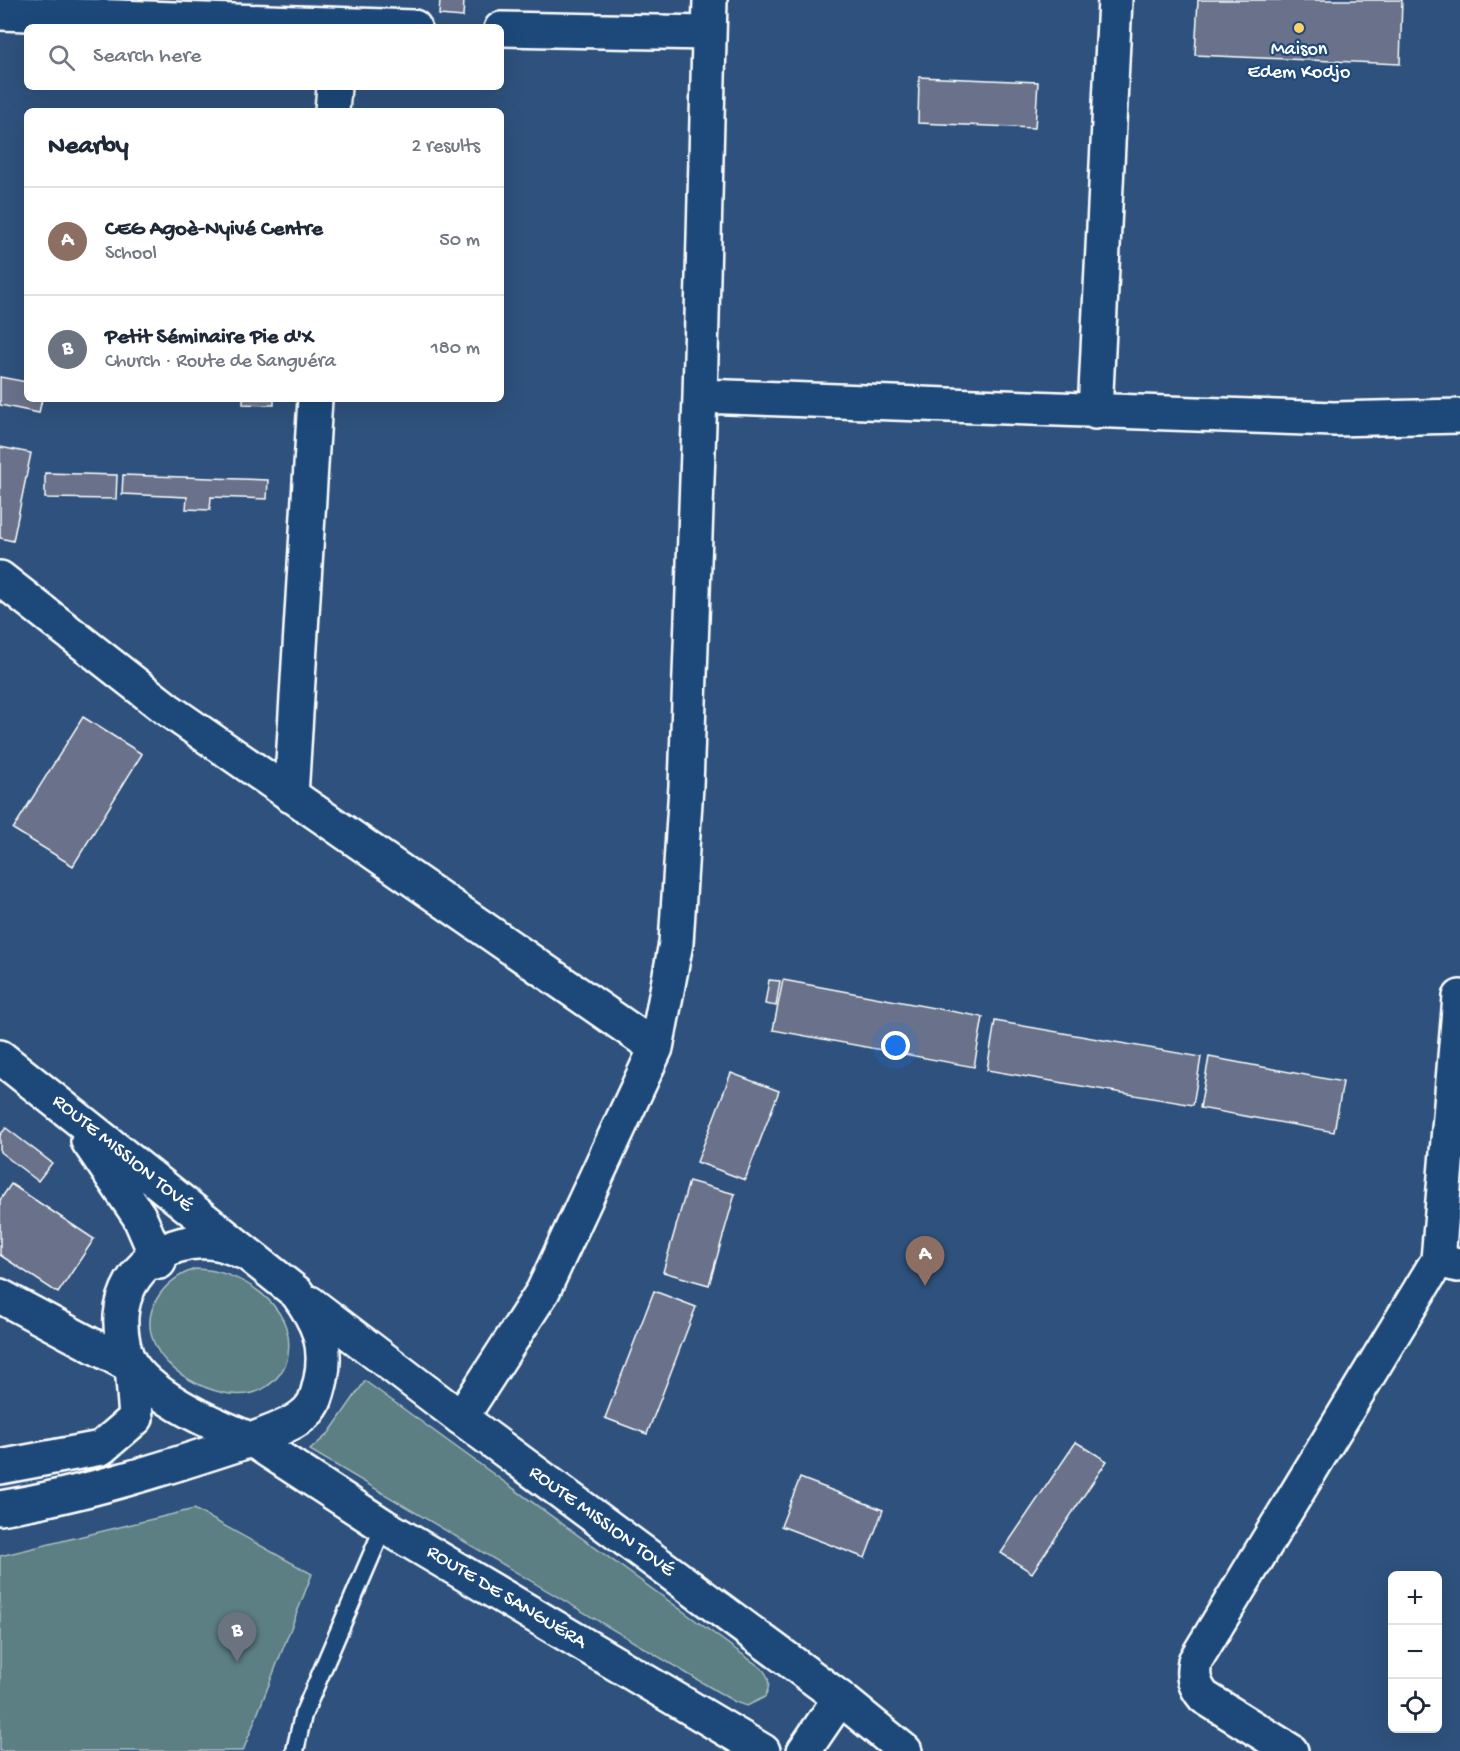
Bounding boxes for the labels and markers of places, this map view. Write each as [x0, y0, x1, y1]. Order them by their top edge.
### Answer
marker: Maison Edem Kodjo [1292, 21, 1306, 35]
place label: Maison Edem Kodjo [1248, 39, 1350, 85]
pin: A [906, 1236, 944, 1286]
pin: B [218, 1612, 256, 1662]

